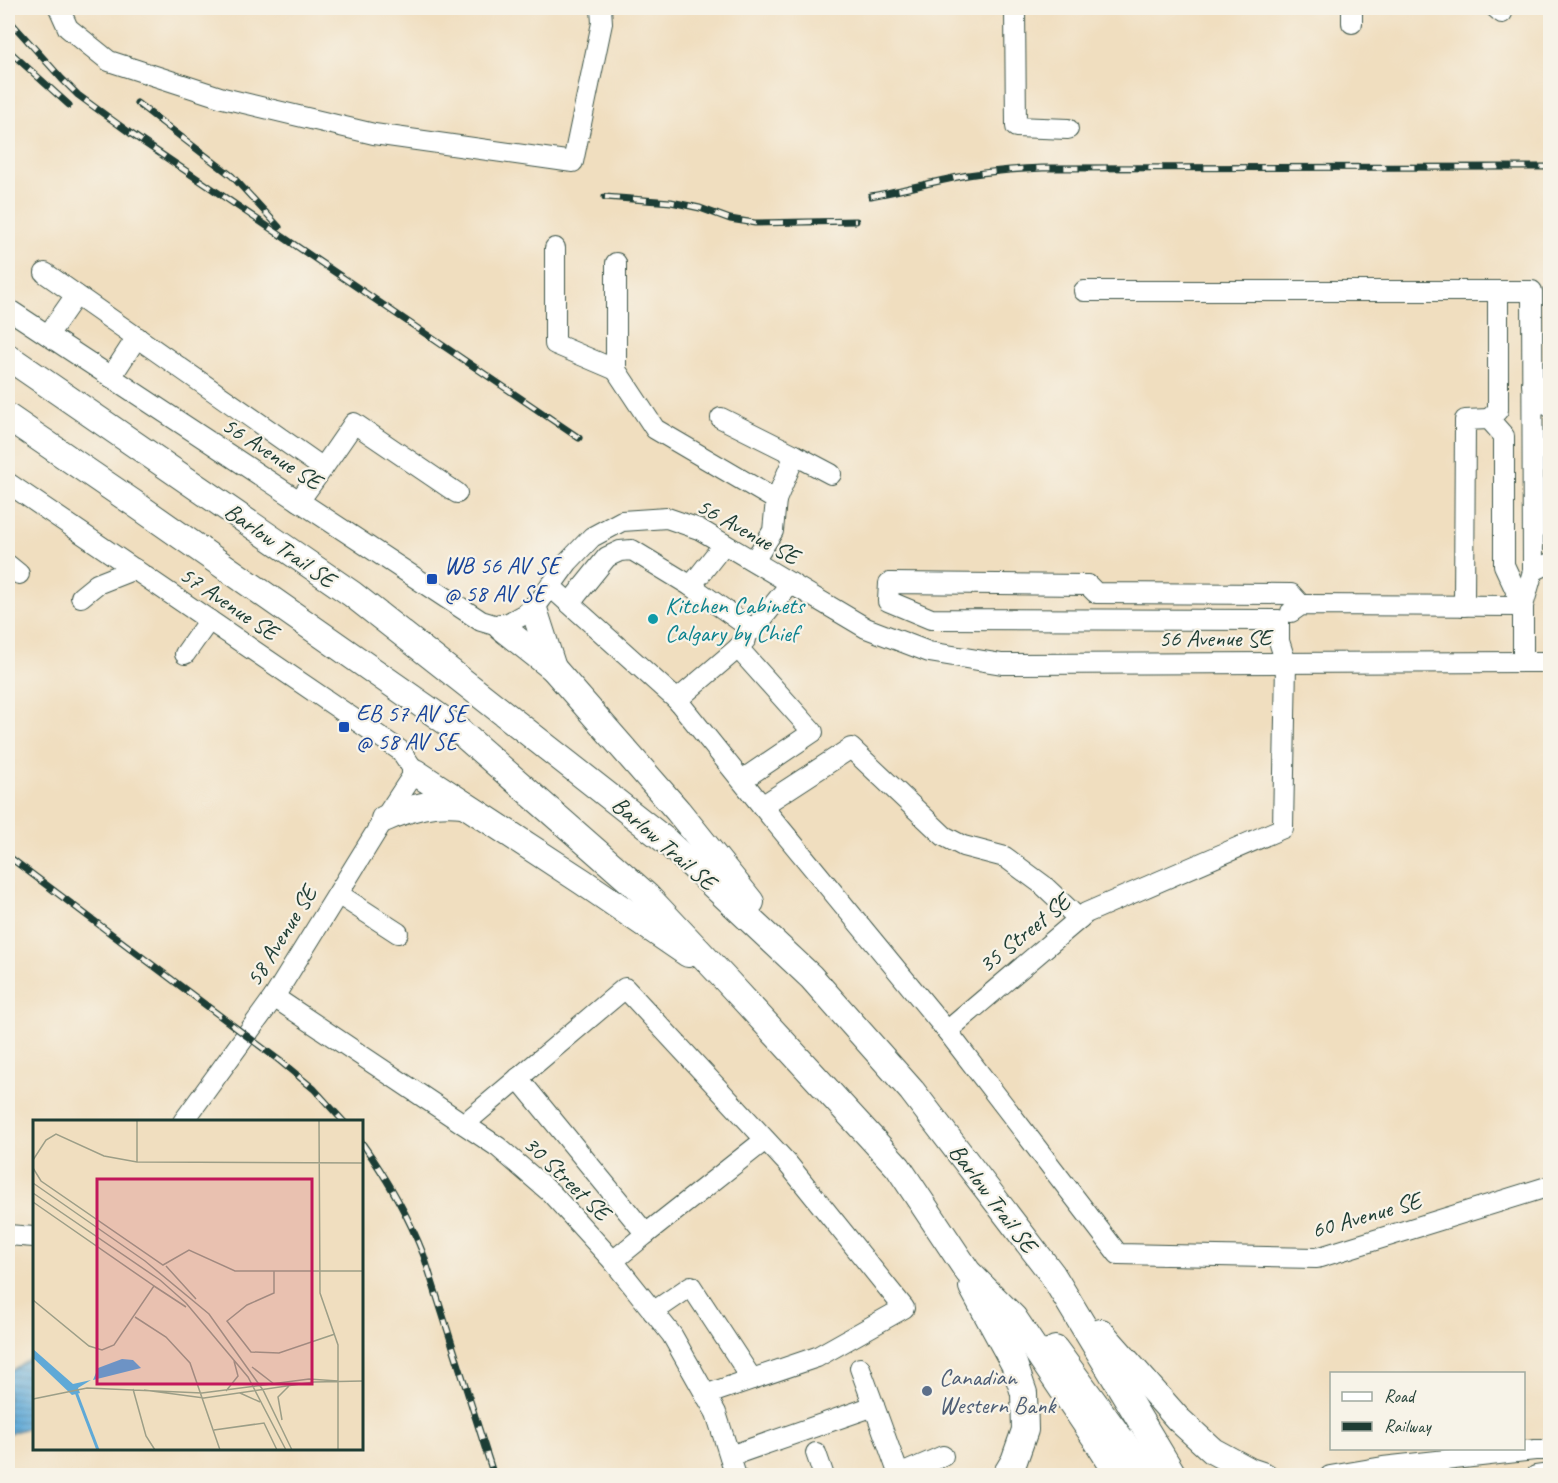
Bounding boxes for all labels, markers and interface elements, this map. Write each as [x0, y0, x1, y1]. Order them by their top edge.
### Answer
street label: 56 Avenue SE [217, 410, 330, 498]
street label: 56 Avenue SE [692, 491, 807, 573]
street label: Barlow Trail SE [219, 496, 344, 596]
place label: WB 56 AV SE @ 58 AV SE [444, 550, 562, 608]
street label: 57 Avenue SE [174, 559, 287, 649]
marker: WB 56 AV SE @ 58 AV SE [425, 572, 439, 586]
place label: Kitchen Cabinets Calgary by Chief [665, 590, 806, 648]
marker: Kitchen Cabinets Calgary by Chief [646, 612, 660, 626]
street label: 56 Avenue SE [1159, 623, 1275, 653]
place label: EB 57 AV SE @ 58 AV SE [356, 698, 470, 756]
marker: EB 57 AV SE @ 58 AV SE [337, 720, 351, 734]
street label: Barlow Trail SE [606, 789, 725, 899]
street label: 58 Avenue SE [238, 878, 325, 992]
street label: 35 Street SE [972, 885, 1079, 979]
inset map [33, 1120, 363, 1450]
street label: 30 Street SE [517, 1129, 619, 1229]
street label: Barlow Trail SE [942, 1138, 1046, 1261]
street label: 60 Avenue SE [1308, 1184, 1427, 1245]
place label: Canadian Western Bank [939, 1362, 1058, 1420]
legend [1330, 1372, 1525, 1450]
marker: Canadian Western Bank [920, 1384, 934, 1398]
text: Road [1384, 1385, 1417, 1407]
text: Railway [1384, 1415, 1432, 1437]

